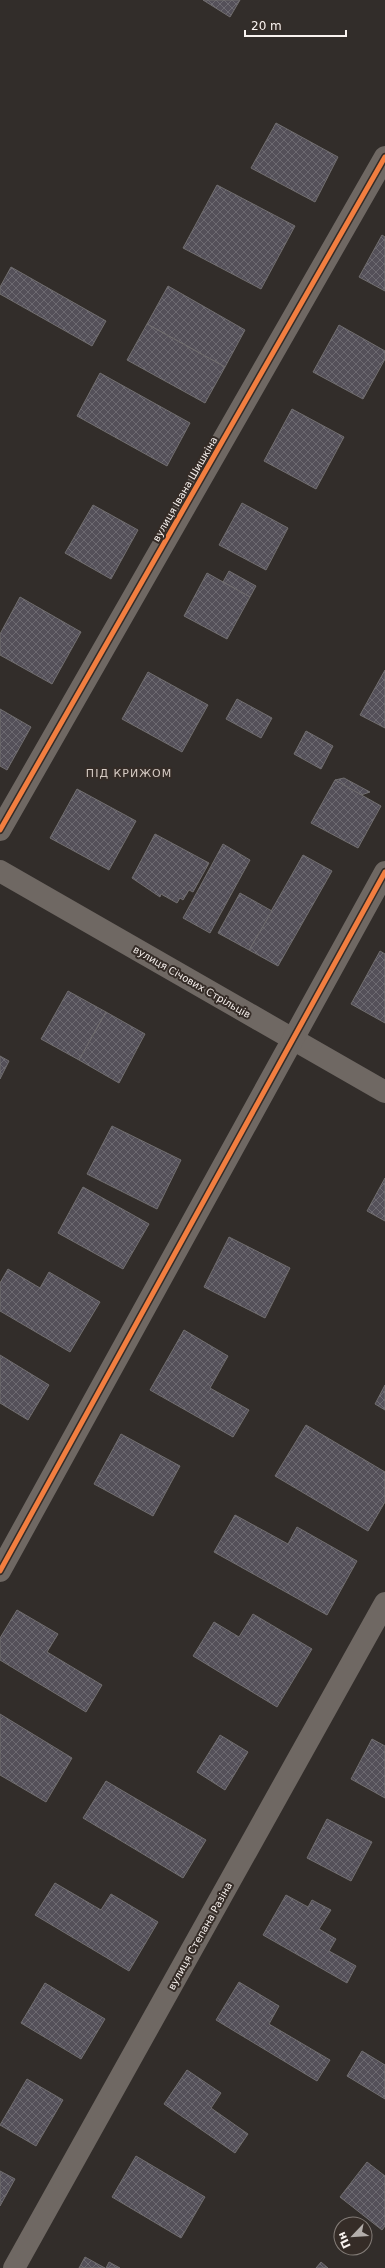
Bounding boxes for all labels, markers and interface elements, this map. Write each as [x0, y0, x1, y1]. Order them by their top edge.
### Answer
scale bar [245, 12, 346, 38]
text: 20 m [251, 19, 282, 33]
street label: вулиця Івана Шишкіна [150, 435, 220, 543]
district label: ПІД КРИЖОМ [86, 767, 172, 780]
street label: вулиця Січових Стрільців [131, 944, 253, 1020]
street label: вулиця Степана Разіна [166, 1880, 234, 1992]
north arrow [333, 2216, 373, 2256]
text: Пн [335, 2230, 354, 2250]

